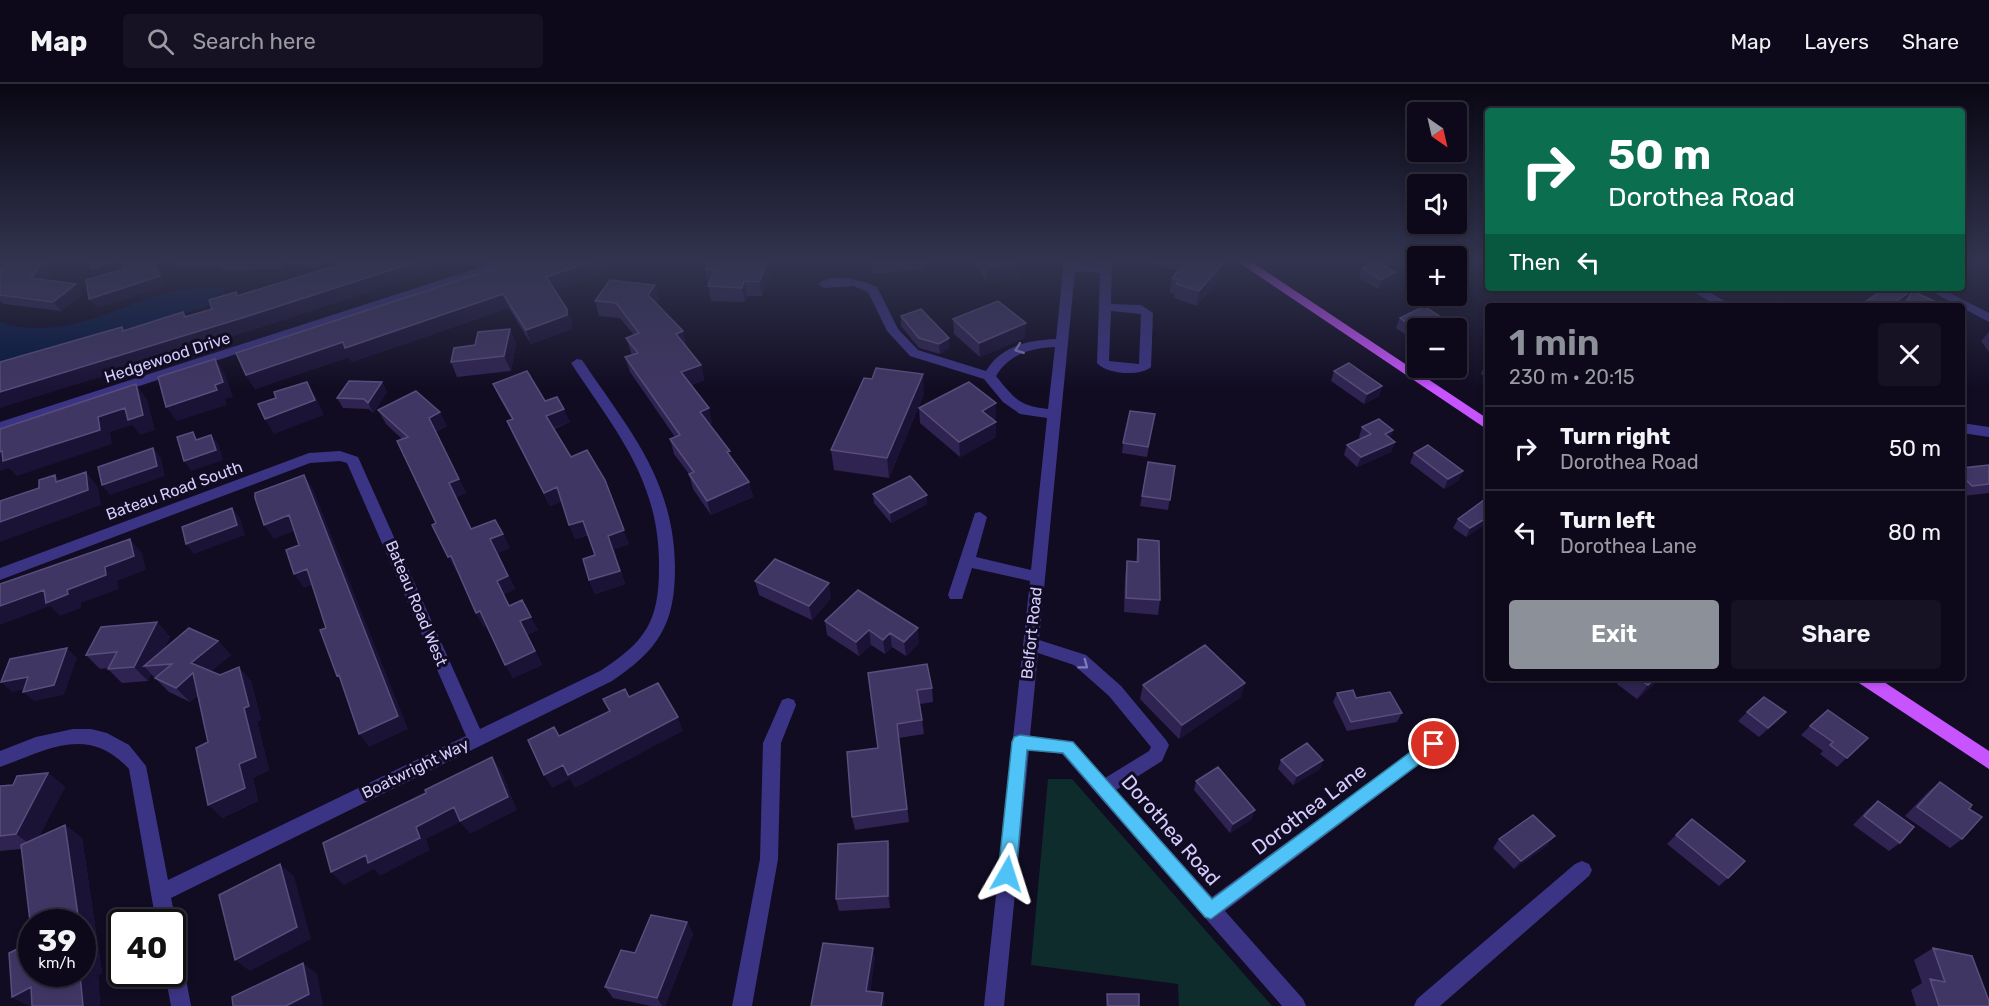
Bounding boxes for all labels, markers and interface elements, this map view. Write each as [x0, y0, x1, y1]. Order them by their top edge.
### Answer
search box [123, 14, 543, 68]
text: Map [30, 25, 87, 58]
icon: search [144, 25, 177, 58]
text: Search here [192, 28, 316, 55]
text: Map [1730, 29, 1771, 54]
text: Layers [1804, 29, 1869, 54]
text: Share [1902, 29, 1959, 54]
north arrow [1407, 102, 1467, 162]
map controls [1407, 102, 1467, 378]
text: 50 m [1608, 130, 1711, 180]
icon: right [1509, 132, 1587, 210]
button: sound [1407, 174, 1467, 234]
text: Dorothea Road [1608, 181, 1795, 213]
button: + [1407, 246, 1467, 306]
icon: left [1572, 246, 1605, 279]
text: Then [1509, 249, 1560, 276]
button: − [1407, 318, 1467, 378]
text: 1 min [1509, 321, 1600, 364]
button: close [1878, 323, 1941, 386]
street label: Hedgewood Drive [102, 328, 232, 387]
one-way arrow [1015, 342, 1026, 354]
text: 230 m · 20:15 [1509, 365, 1635, 389]
text: Turn right [1560, 423, 1670, 450]
icon: right [1509, 432, 1542, 465]
text: 50 m [1889, 435, 1941, 462]
text: Dorothea Road [1560, 450, 1699, 474]
street label: Bateau Road South [103, 457, 245, 524]
text: Turn left [1560, 507, 1655, 534]
icon: left [1509, 516, 1542, 549]
text: 80 m [1888, 519, 1941, 546]
text: Dorothea Lane [1560, 534, 1697, 558]
street label: Bateau Road West [382, 538, 452, 669]
street label: Belfort Road [1017, 586, 1046, 680]
button: Exit [1509, 600, 1719, 669]
button: Share [1731, 600, 1941, 669]
one-way arrow [1077, 658, 1088, 669]
pin [1408, 718, 1459, 769]
icon: arrive [1417, 727, 1450, 760]
street label: Boatwright Way [359, 734, 472, 803]
street label: Dorothea Lane [1247, 758, 1371, 860]
street label: Dorothea Road [1116, 770, 1226, 890]
position arrow [975, 842, 1039, 906]
speed limit sign: 40 [108, 909, 186, 987]
text: 39 [38, 923, 77, 959]
text: km/h [38, 954, 76, 972]

